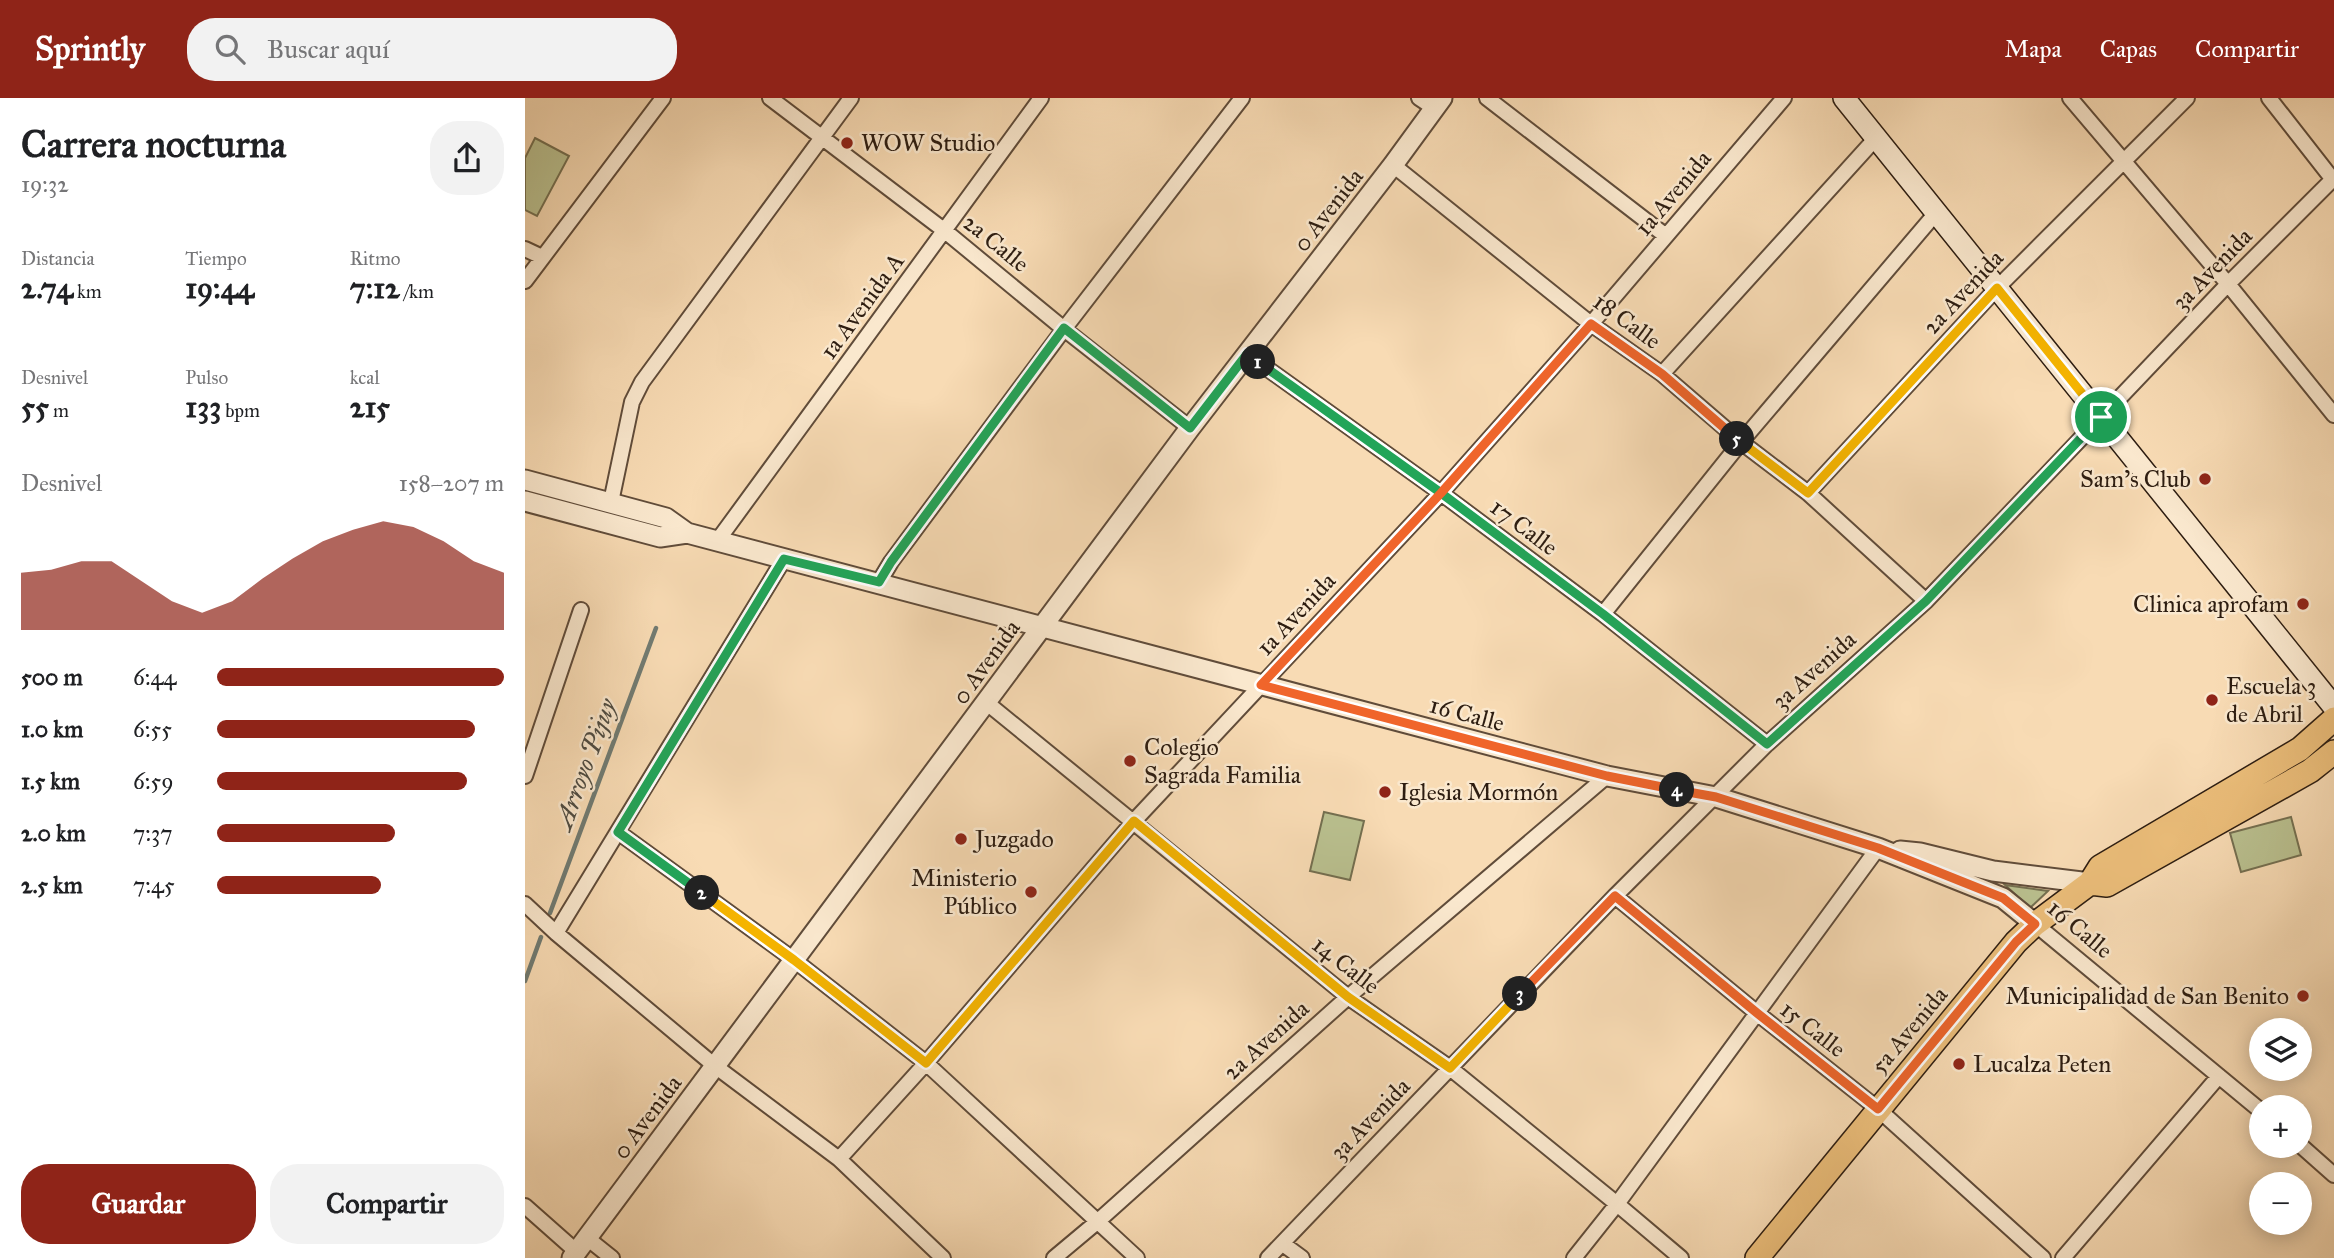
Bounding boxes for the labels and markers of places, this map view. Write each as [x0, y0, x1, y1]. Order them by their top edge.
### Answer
place label: WOW Studio [861, 128, 995, 158]
marker: WOW Studio [839, 135, 855, 151]
pin: 1 [1241, 344, 1275, 380]
pin [2071, 387, 2131, 447]
pin: 5 [1719, 422, 1755, 456]
place label: Sam's Club [2080, 464, 2191, 494]
marker: Sam's Club [2197, 471, 2213, 487]
place label: Clinica aprofam [2133, 589, 2289, 619]
marker: Clinica aprofam [2295, 596, 2311, 612]
place label: Escuela 3 de Abril [2226, 671, 2316, 729]
marker: Escuela 3 de Abril [2204, 692, 2220, 708]
place label: Colegio Sagrada Familia [1144, 732, 1302, 790]
marker: Colegio Sagrada Familia [1122, 753, 1138, 769]
pin: 4 [1659, 772, 1695, 808]
place label: Iglesia Mormón [1399, 777, 1558, 807]
marker: Iglesia Mormón [1377, 784, 1393, 800]
place label: Juzgado [972, 824, 1054, 854]
marker: Juzgado [953, 831, 969, 847]
place label: Ministerio Público [911, 863, 1017, 921]
pin: 2 [685, 876, 719, 910]
marker: Ministerio Público [1023, 884, 1039, 900]
pin: 3 [1503, 976, 1537, 1012]
place label: Municipalidad de San Benito [2006, 981, 2289, 1011]
marker: Municipalidad de San Benito [2295, 988, 2311, 1004]
place label: Lucalza Peten [1973, 1049, 2111, 1079]
marker: Lucalza Peten [1951, 1056, 1967, 1072]

